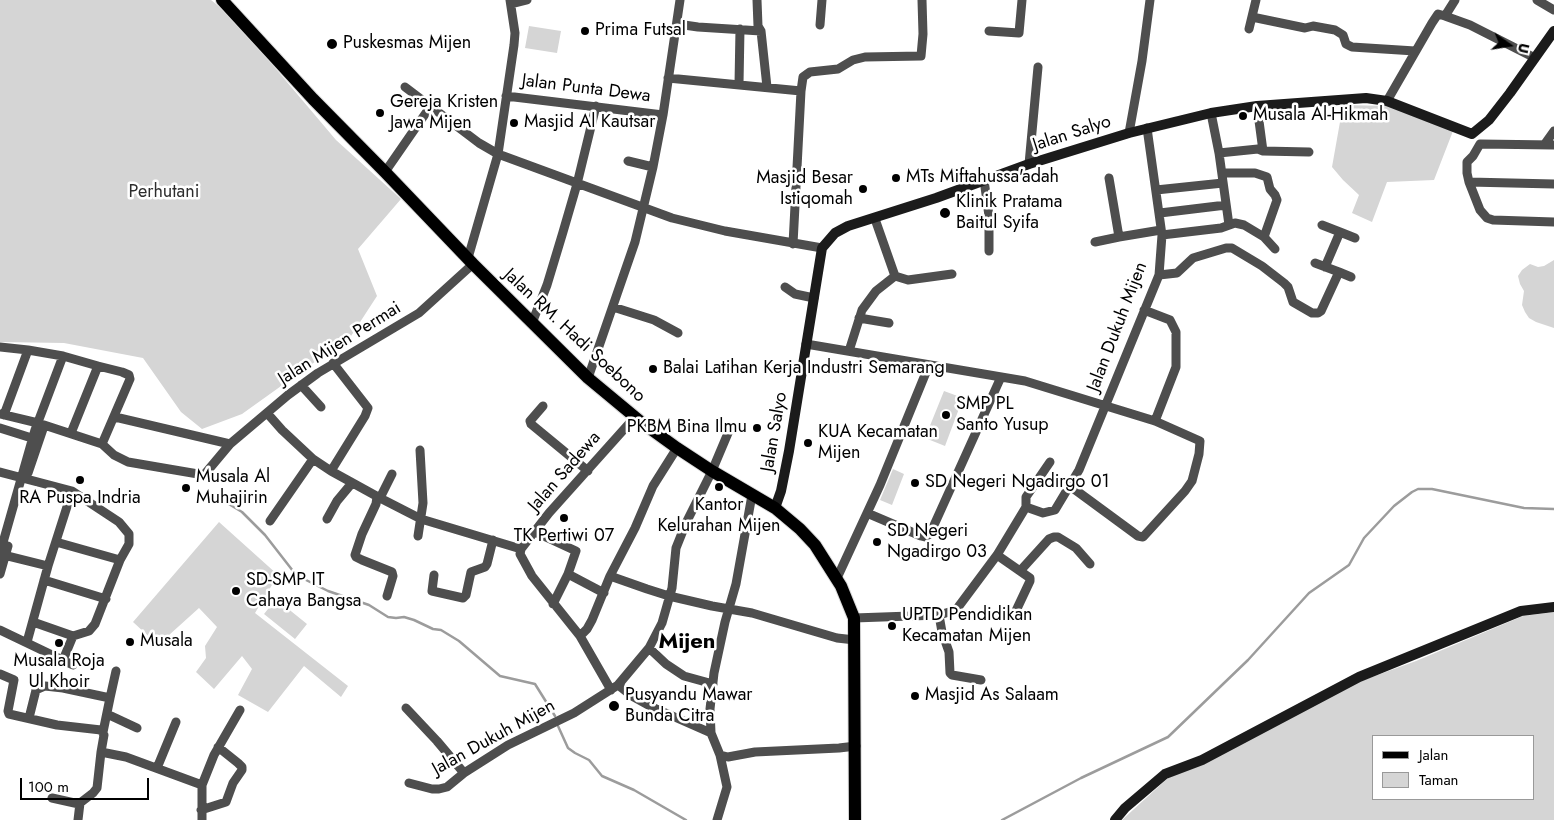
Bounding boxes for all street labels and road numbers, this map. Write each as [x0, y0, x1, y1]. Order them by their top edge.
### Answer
street label: Jalan Punta Dewa [520, 70, 652, 108]
street label: Jalan Salyo [1030, 111, 1114, 157]
street label: Jalan Dukuh Mijen [1083, 259, 1153, 395]
street label: Jalan RM. Hadi Soebono [499, 265, 649, 407]
street label: Jalan Mijen Permai [275, 298, 405, 390]
street label: Jalan Salyo [757, 390, 793, 474]
street label: Jalan Sadewa [524, 427, 606, 517]
street label: Jalan Dukuh Mijen [429, 695, 559, 781]

